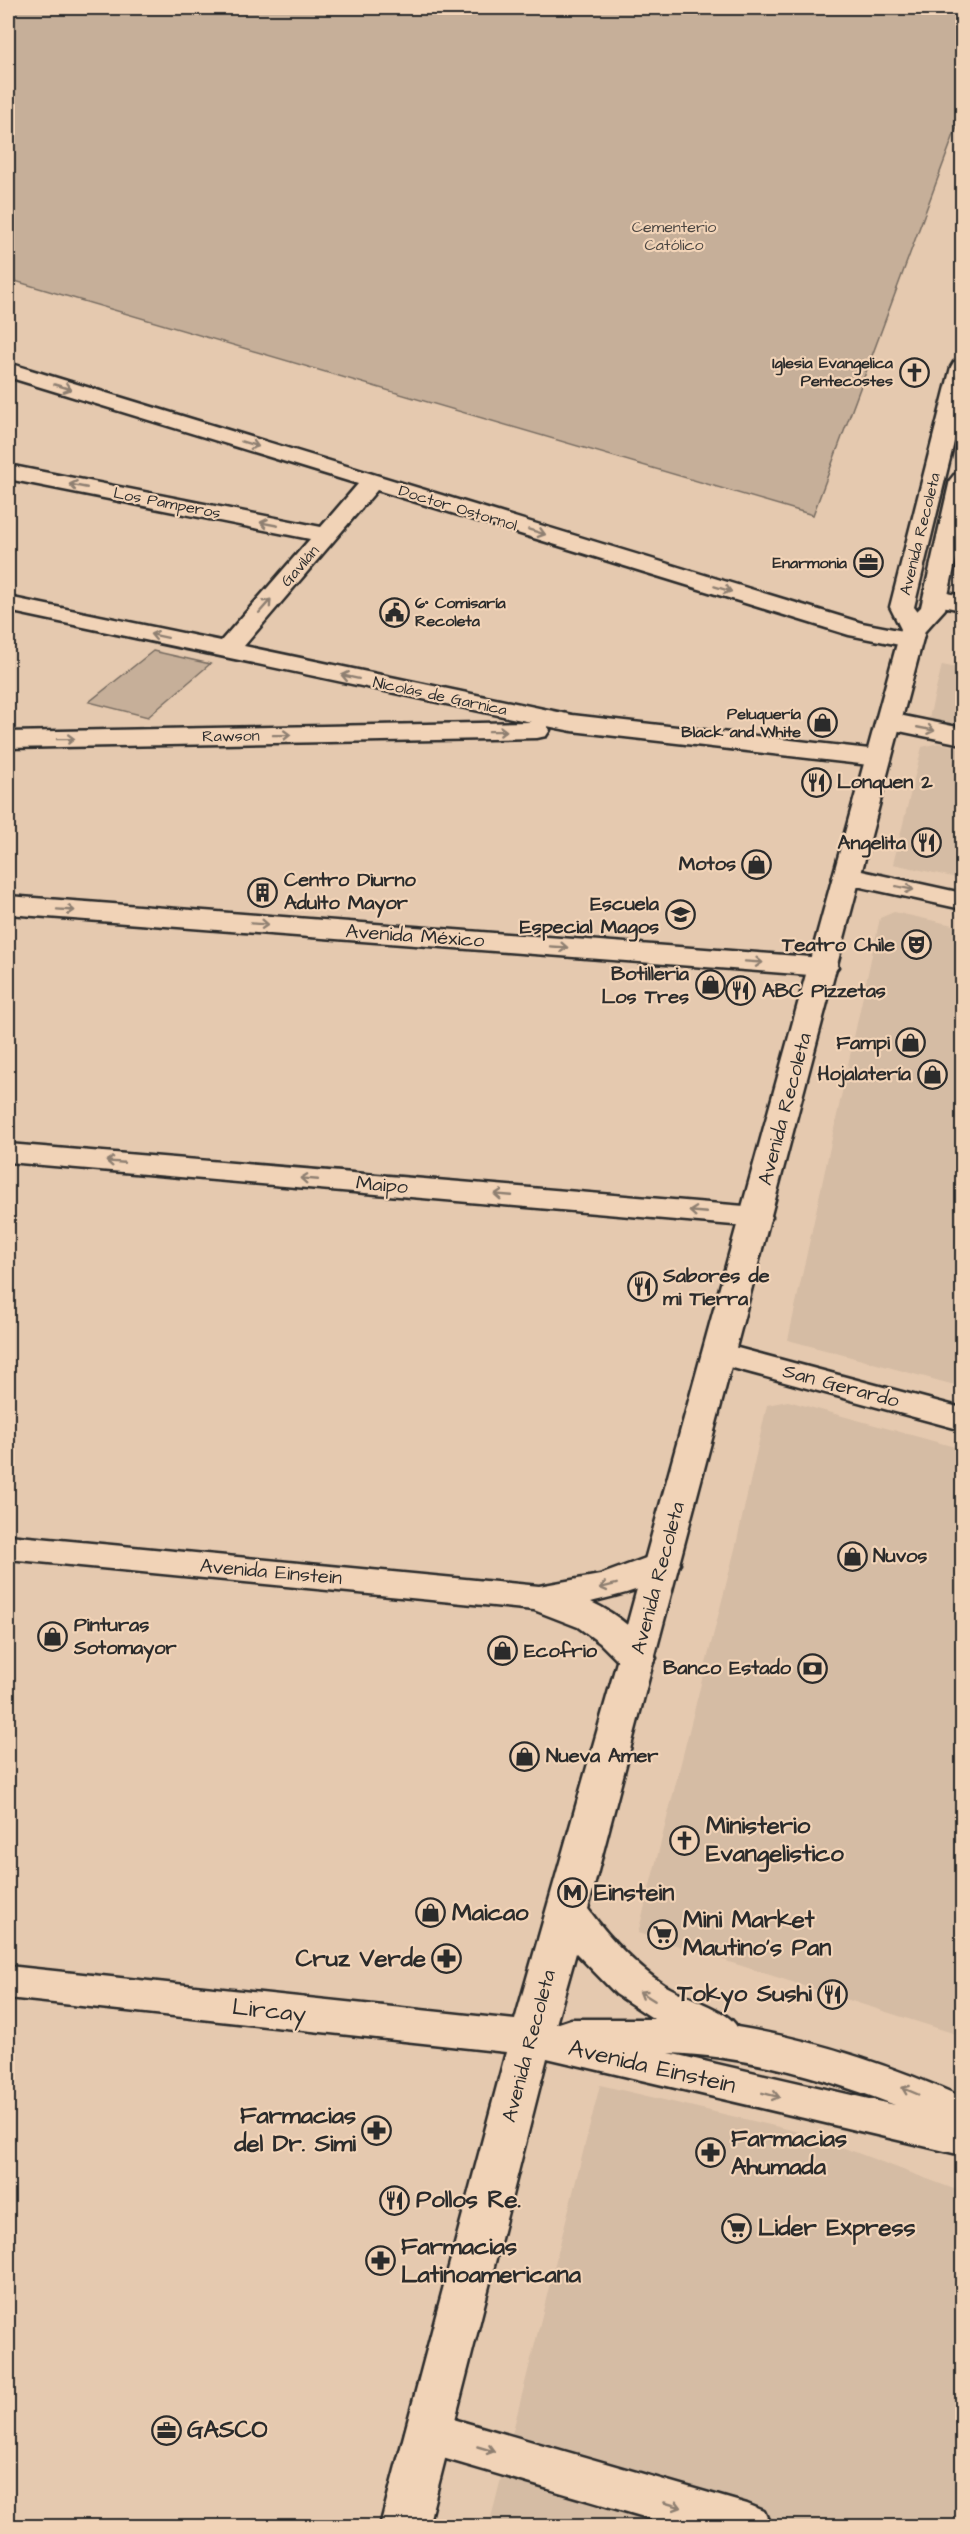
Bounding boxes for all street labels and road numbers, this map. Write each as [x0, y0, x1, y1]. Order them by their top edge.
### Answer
street label: Avenida Recoleta [894, 471, 946, 597]
street label: Doctor Ostornol [396, 480, 520, 536]
street label: Los Pamperos [112, 482, 222, 524]
street label: Gavilán [276, 540, 324, 592]
street label: Nicolás de Garnica [371, 671, 509, 721]
street label: Rawson [202, 724, 260, 748]
street label: Avenida México [345, 917, 485, 955]
street label: Avenida Recoleta [751, 1030, 819, 1188]
street label: Maipo [355, 1169, 409, 1201]
street label: San Gerardo [780, 1357, 902, 1415]
street label: Avenida Recoleta [624, 1499, 692, 1657]
street label: Avenida Einstein [199, 1552, 343, 1592]
street label: Avenida Recoleta [495, 1967, 563, 2125]
street label: Lircay [230, 1990, 308, 2033]
street label: Avenida Einstein [565, 2031, 739, 2103]

